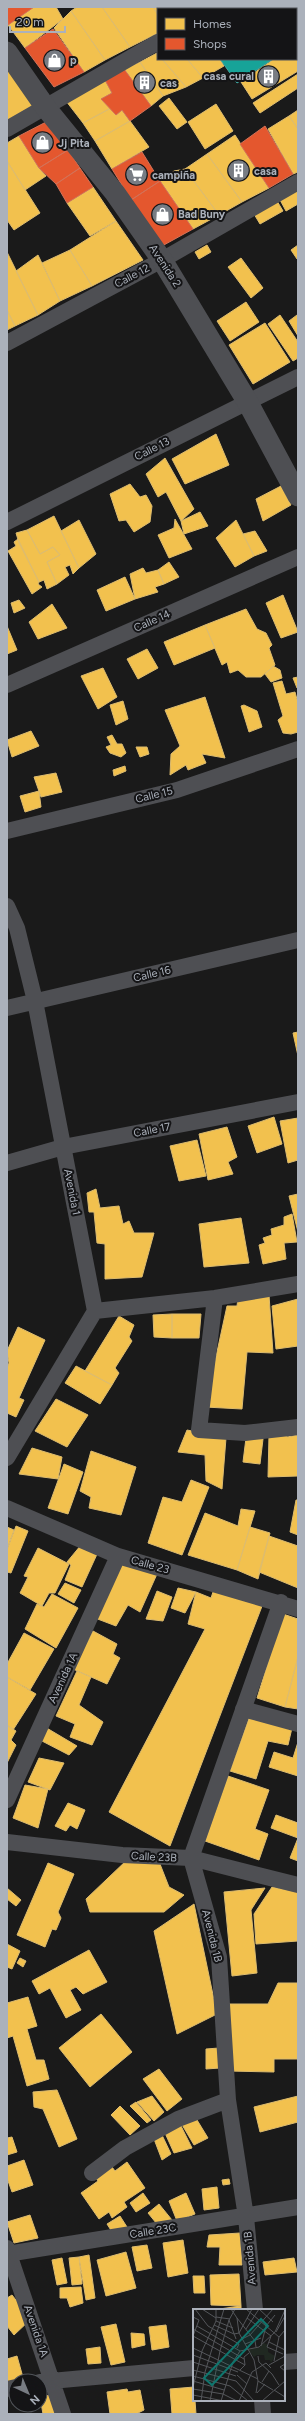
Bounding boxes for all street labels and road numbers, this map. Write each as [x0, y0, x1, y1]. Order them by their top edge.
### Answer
street label: Avenida 2 [146, 242, 184, 290]
street label: Calle 12 [112, 261, 152, 291]
street label: Calle 13 [132, 435, 172, 463]
street label: Calle 14 [132, 607, 172, 635]
street label: Calle 15 [134, 784, 174, 806]
street label: Calle 16 [132, 963, 172, 985]
street label: Calle 17 [132, 1120, 172, 1140]
street label: Avenida 1 [61, 1168, 83, 1216]
street label: Calle 23 [129, 1553, 171, 1577]
street label: Avenida 1A [46, 1650, 81, 1705]
street label: Calle 23B [131, 1849, 178, 1865]
street label: Avenida 1B [199, 1908, 225, 1964]
street label: Calle 23C [129, 2221, 177, 2241]
street label: Avenida 1B [241, 2230, 259, 2285]
street label: Avenida 1A [21, 2303, 51, 2359]

